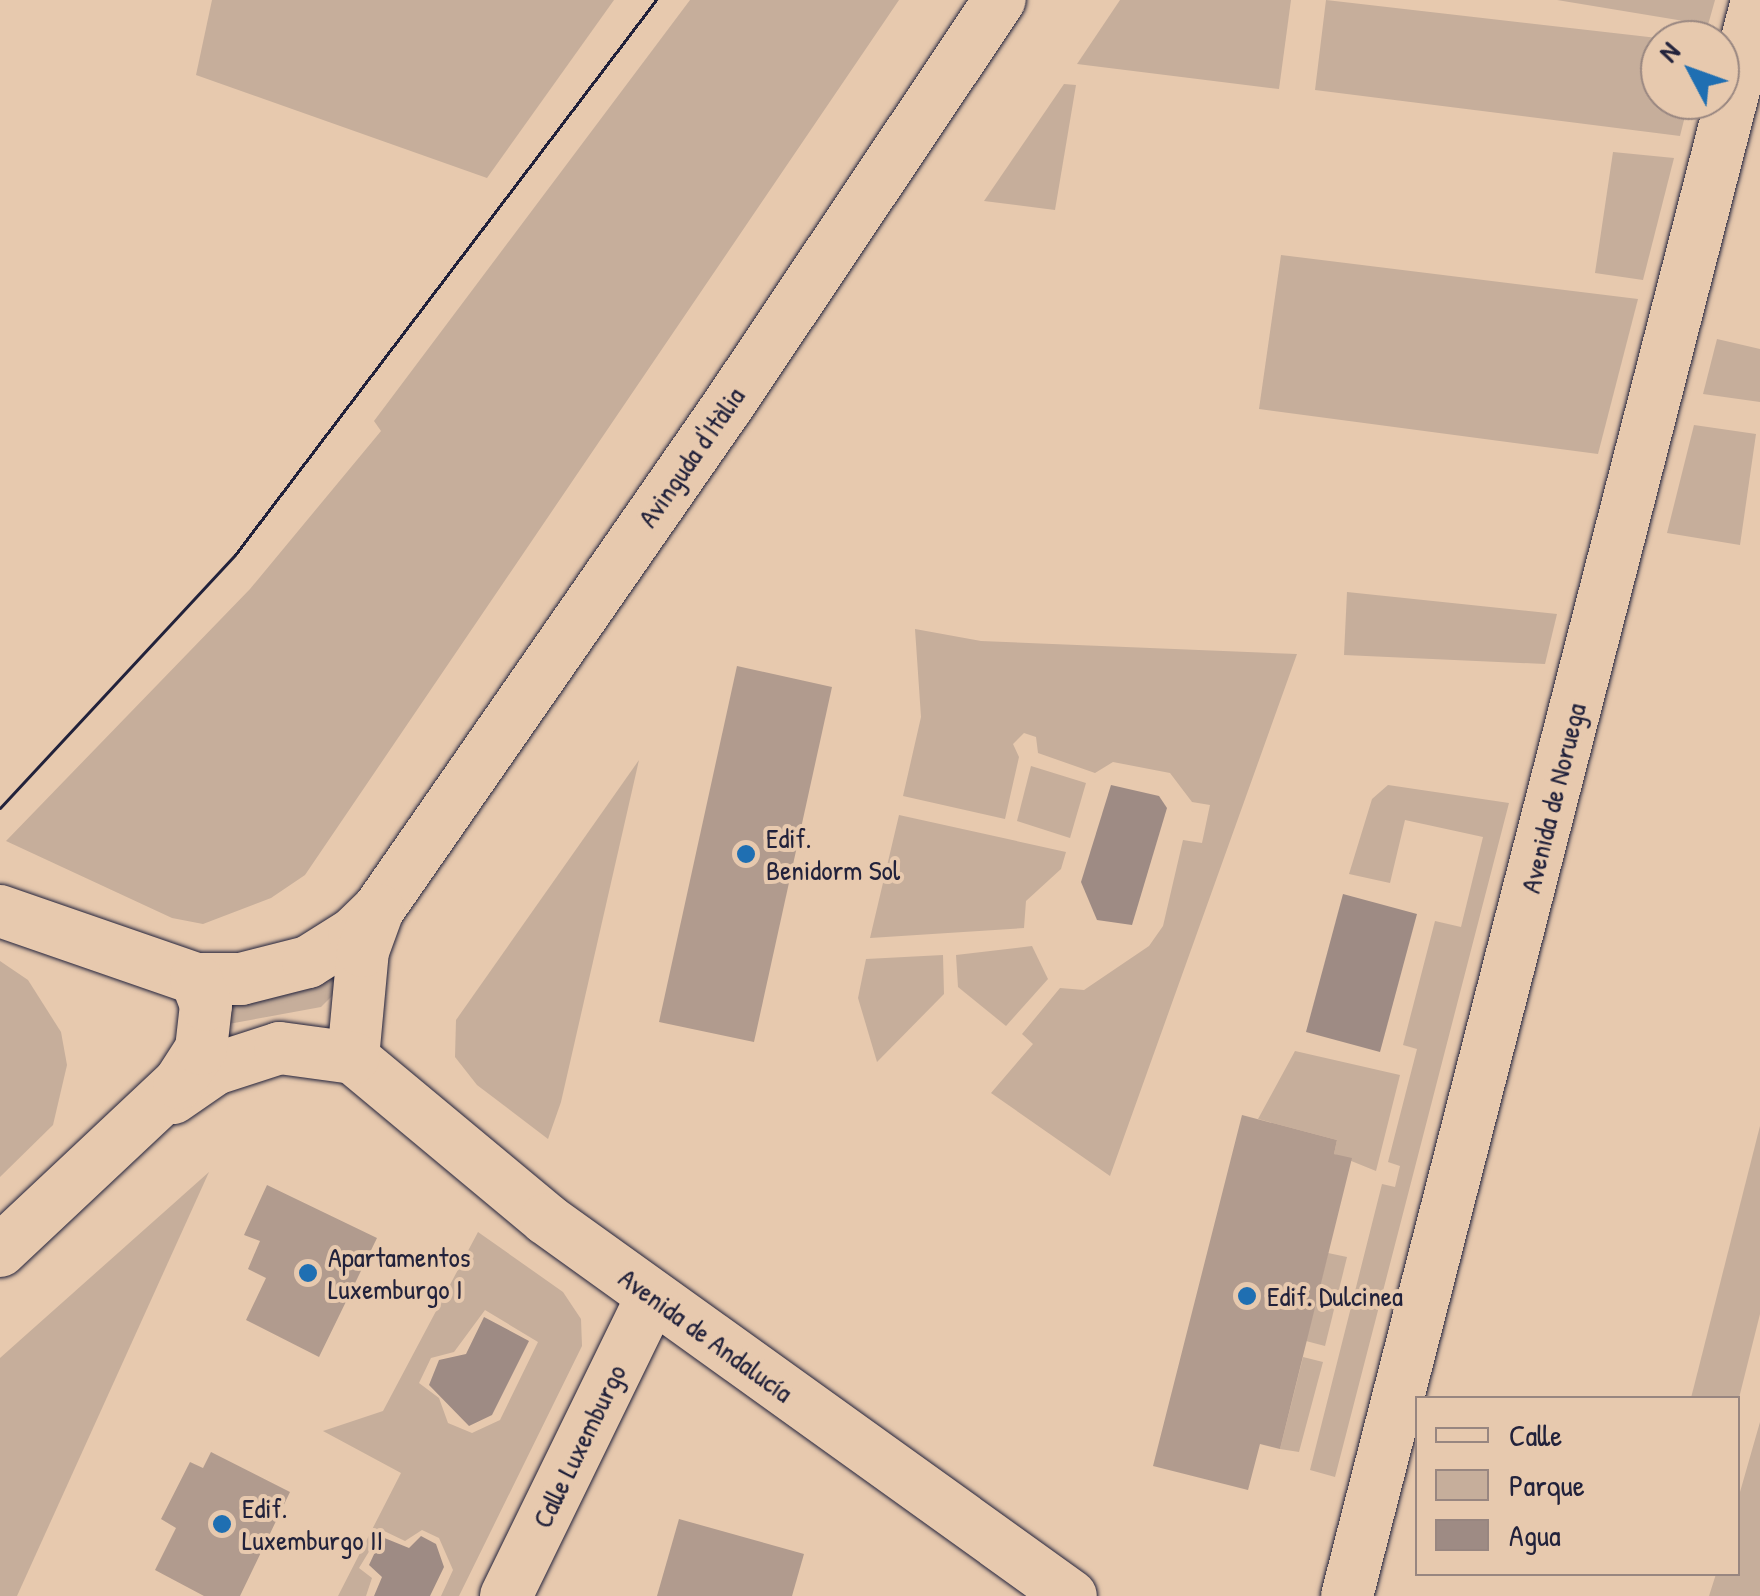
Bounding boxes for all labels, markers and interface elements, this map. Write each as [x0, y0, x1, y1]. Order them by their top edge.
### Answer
north arrow [1640, 20, 1740, 120]
text: N [1650, 34, 1688, 70]
street label: Avinguda d'Itàlia [630, 381, 752, 533]
street label: Avenida de Noruega [1513, 700, 1593, 896]
place label: Edif. Benidorm Sol [766, 821, 900, 887]
marker: Edif. Benidorm Sol [735, 843, 757, 865]
place label: Apartamentos Luxemburgo I [328, 1240, 471, 1306]
street label: Avenida de Andalucía [612, 1261, 800, 1409]
marker: Apartamentos Luxemburgo I [297, 1262, 319, 1284]
place label: Edif. Dulcinea [1267, 1279, 1403, 1313]
marker: Edif. Dulcinea [1236, 1285, 1258, 1307]
street label: Calle Luxemburgo [525, 1359, 633, 1533]
legend [1415, 1396, 1740, 1576]
text: Calle [1509, 1415, 1562, 1455]
text: Parque [1509, 1465, 1585, 1505]
place label: Edif. Luxemburgo II [242, 1491, 383, 1557]
marker: Edif. Luxemburgo II [211, 1513, 233, 1535]
text: Agua [1509, 1515, 1561, 1555]

